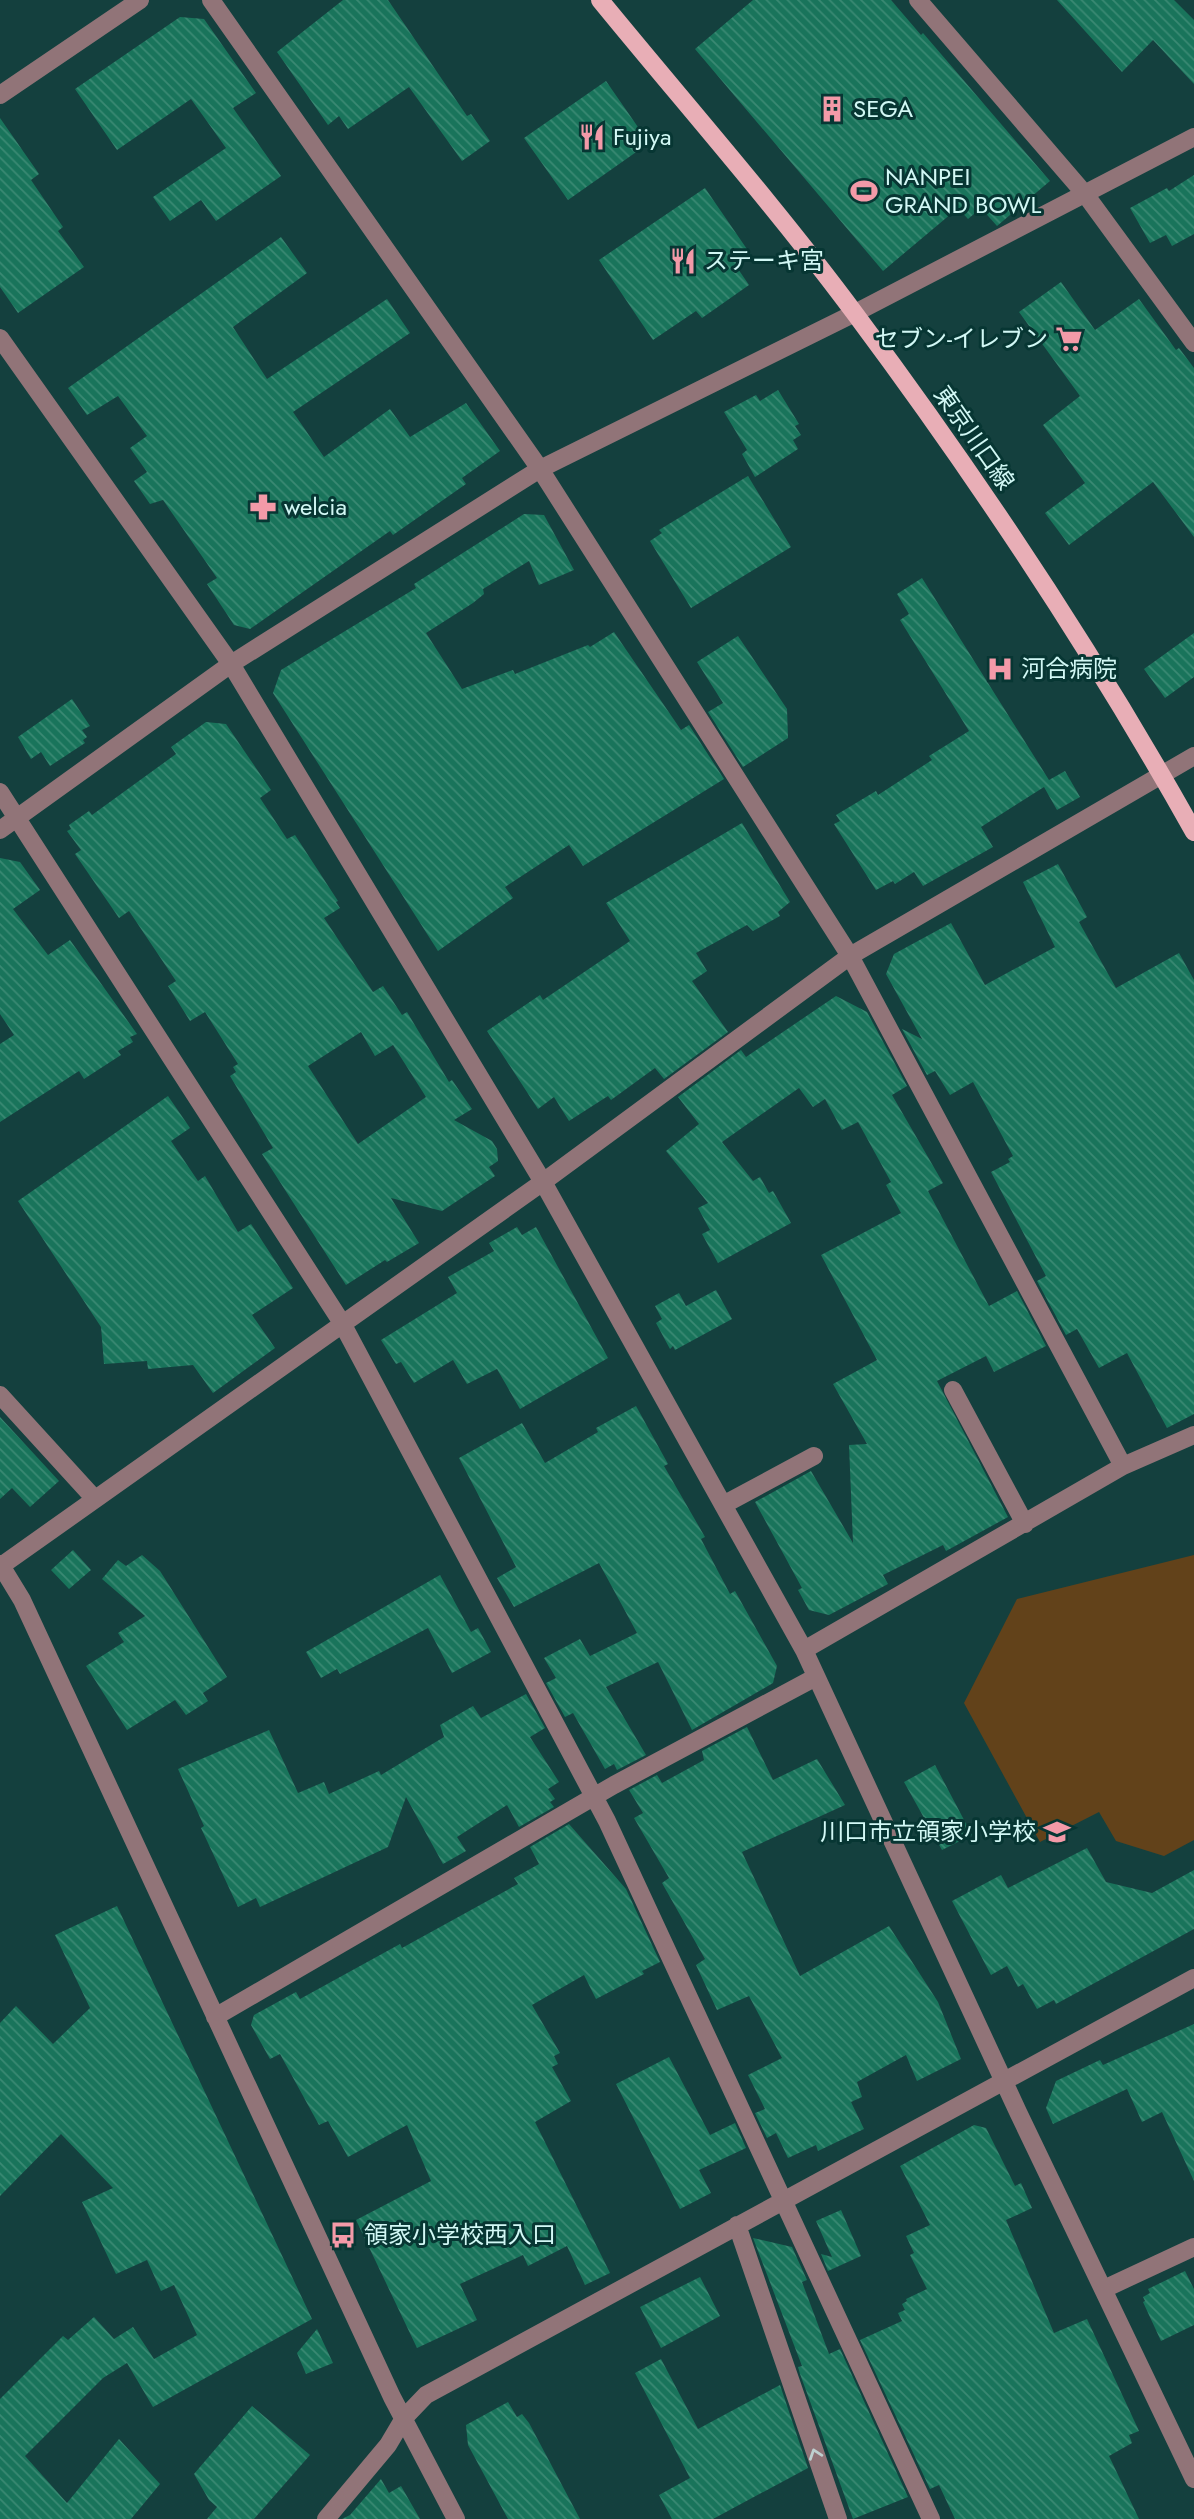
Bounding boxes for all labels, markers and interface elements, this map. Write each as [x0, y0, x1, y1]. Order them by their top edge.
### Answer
place label: SEGA [853, 91, 913, 126]
building icon: SEGA [817, 94, 847, 124]
place label: Fujiya [613, 119, 671, 154]
restaurant icon: Fujiya [577, 122, 607, 152]
place label: NANPEI GRAND BOWL [885, 159, 1041, 222]
sports icon: NANPEI GRAND BOWL [849, 176, 879, 206]
place label: ステーキ宮 [704, 243, 824, 278]
restaurant icon: ステーキ宮 [668, 246, 698, 276]
place label: セブン-イレブン [875, 321, 1048, 356]
supermarket icon: セブン-イレブン [1054, 324, 1084, 354]
street label: 東京川口線 [926, 379, 1023, 497]
place label: welcia [284, 489, 347, 524]
pharmacy icon: welcia [248, 492, 278, 522]
place label: 河合病院 [1021, 651, 1117, 686]
hospital icon: 河合病院 [985, 654, 1015, 684]
place label: 川口市立領家小学校 [820, 1814, 1036, 1849]
school or university icon: 川口市立領家小学校 [1042, 1817, 1072, 1847]
place label: 領家小学校西入口 [364, 2217, 556, 2252]
bus stop icon: 領家小学校西入口 [328, 2220, 358, 2250]
one-way arrow [809, 2449, 824, 2461]

